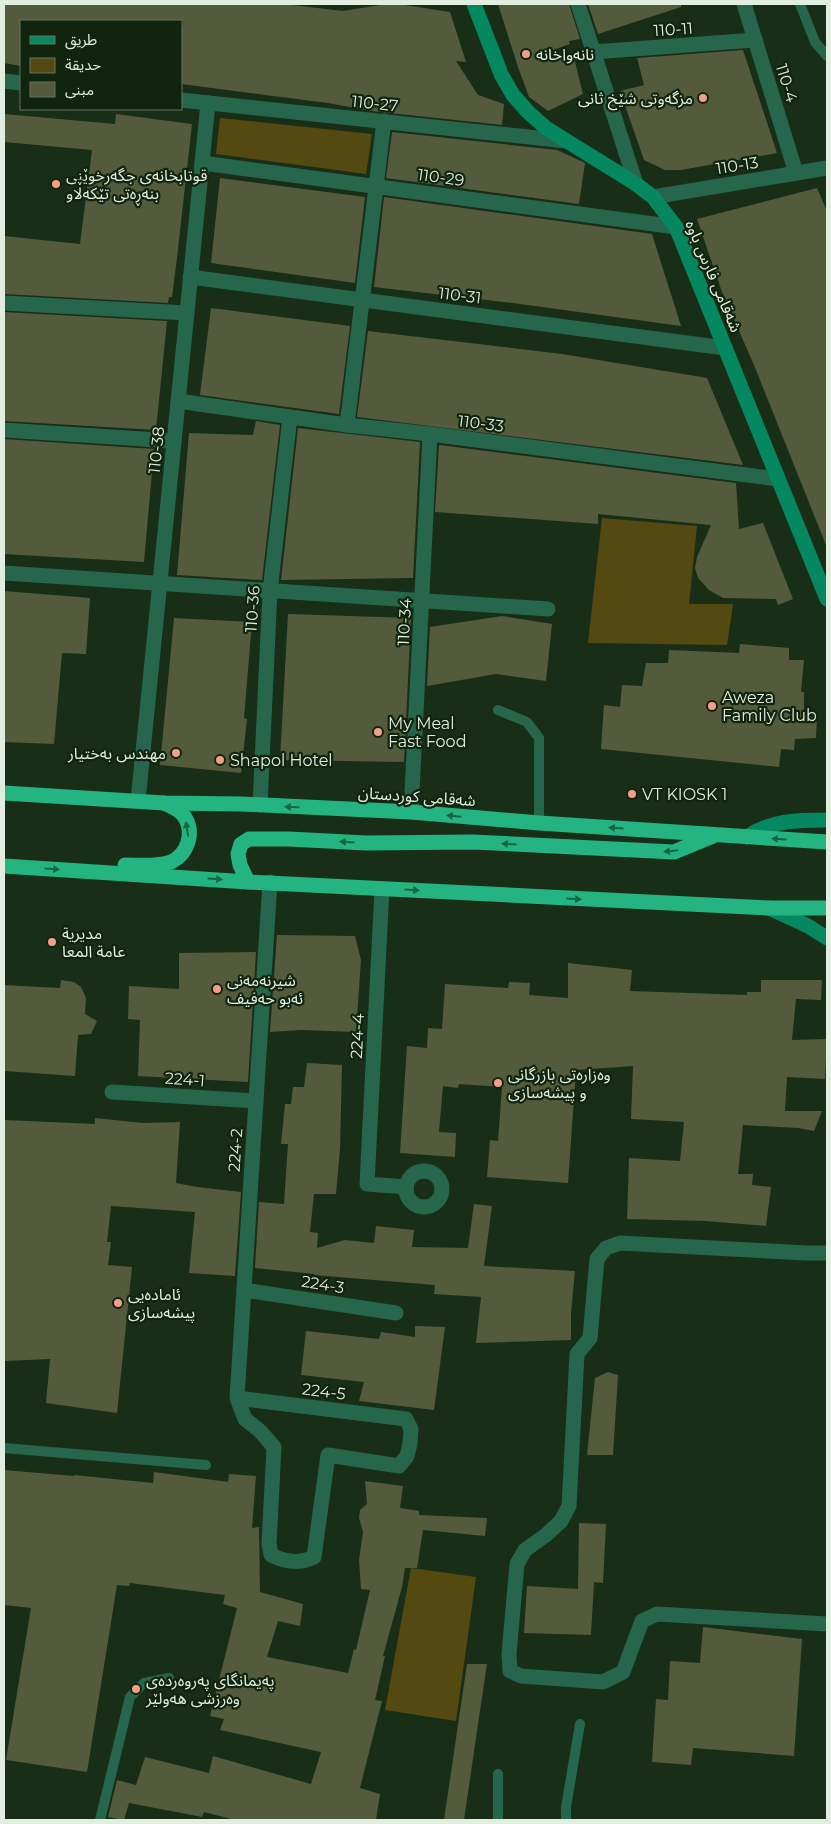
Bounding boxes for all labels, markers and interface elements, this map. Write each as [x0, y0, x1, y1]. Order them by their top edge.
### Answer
street label: 110-11 [653, 19, 693, 40]
legend [20, 20, 182, 110]
text: طريق [65, 30, 97, 50]
place label: نانەواخانە [536, 45, 594, 64]
marker: نانەواخانە [520, 48, 532, 60]
text: حديقة [65, 55, 101, 74]
street label: 110-4 [772, 62, 801, 105]
text: مبنى [65, 80, 94, 99]
place label: مزگەوتی شێخ ثانی [578, 89, 693, 111]
street label: 110-27 [351, 92, 399, 115]
marker: مزگەوتی شێخ ثانی [697, 92, 709, 104]
street label: 110-13 [714, 153, 760, 178]
street label: 110-29 [416, 165, 466, 190]
place label: قوتابخانەی جگەرخوێنی بنەڕەتی تێکەڵاو [66, 166, 207, 207]
marker: قوتابخانەی جگەرخوێنی بنەڕەتی تێکەڵاو [50, 178, 62, 190]
street label: شەقامی فارس باوە [681, 217, 746, 335]
street label: 110-31 [438, 283, 482, 308]
street label: 110-33 [457, 411, 505, 436]
street label: 110-38 [145, 426, 168, 475]
street label: 110-36 [241, 585, 264, 633]
street label: 110-34 [394, 597, 415, 646]
place label: Aweza Family Club [722, 688, 817, 725]
marker: Aweza Family Club [706, 700, 718, 712]
place label: My Meal Fast Food [388, 714, 466, 751]
marker: My Meal Fast Food [372, 726, 384, 738]
place label: مهندس بەختیار [67, 744, 166, 763]
marker: مهندس بەختیار [170, 747, 182, 759]
place label: Shapol Hotel [230, 751, 333, 770]
marker: Shapol Hotel [214, 754, 226, 766]
street label: شەقامی کوردستان [358, 783, 476, 810]
place label: VT KIOSK 1 [642, 785, 727, 804]
marker: VT KIOSK 1 [626, 788, 638, 800]
one-way arrow [284, 802, 300, 810]
one-way arrow [446, 812, 462, 820]
one-way arrow [183, 821, 191, 837]
one-way arrow [608, 824, 624, 832]
one-way arrow [770, 835, 786, 843]
one-way arrow [339, 838, 355, 846]
one-way arrow [501, 839, 517, 847]
one-way arrow [663, 847, 679, 855]
one-way arrow [45, 865, 61, 873]
one-way arrow [207, 876, 223, 884]
one-way arrow [404, 887, 420, 895]
one-way arrow [566, 895, 582, 903]
place label: مدیریة عامة المعا [62, 924, 125, 961]
marker: مدیریة عامة المعا [46, 936, 58, 948]
place label: شیرنەمەنی ئەبو حەفیف [227, 971, 303, 1008]
marker: شیرنەمەنی ئەبو حەفیف [211, 983, 223, 995]
street label: 224-4 [347, 1012, 368, 1059]
place label: وەزارەتی بازرگانی و پیشەسازی [508, 1065, 611, 1103]
street label: 224-1 [164, 1069, 206, 1090]
marker: وەزارەتی بازرگانی و پیشەسازی [492, 1077, 504, 1089]
street label: 224-2 [225, 1128, 246, 1172]
street label: 224-3 [300, 1272, 346, 1297]
place label: ئامادەیی پیشەسازی [128, 1285, 195, 1323]
marker: ئامادەیی پیشەسازی [112, 1297, 124, 1309]
street label: 224-5 [301, 1379, 347, 1404]
place label: پەیمانگای پەروەردەی وەرزشی هەولێر [145, 1671, 274, 1708]
marker: پەیمانگای پەروەردەی وەرزشی هەولێر [130, 1683, 142, 1695]

